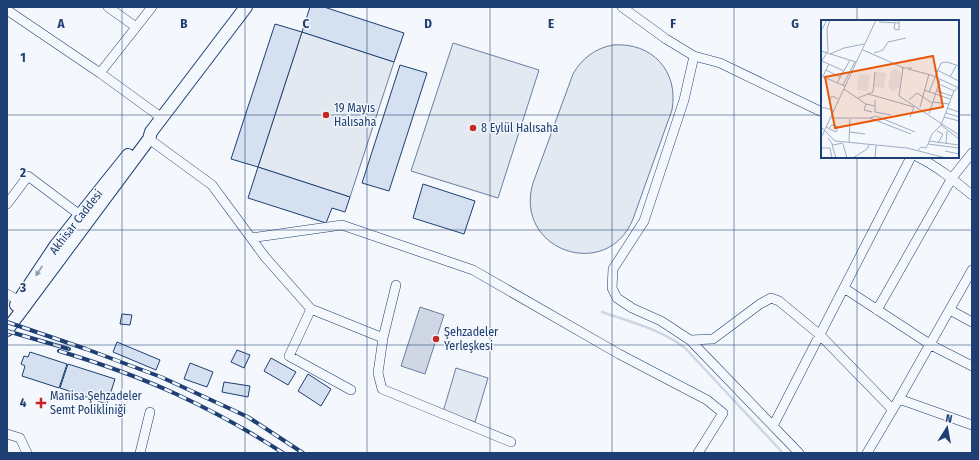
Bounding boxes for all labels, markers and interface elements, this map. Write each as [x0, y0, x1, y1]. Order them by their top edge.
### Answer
text: A [56, 16, 65, 31]
text: B [180, 16, 188, 31]
text: C [303, 16, 310, 31]
text: D [424, 16, 432, 31]
text: E [548, 16, 554, 31]
text: F [670, 16, 676, 31]
text: G [791, 16, 799, 31]
inset map [821, 20, 959, 158]
text: 1 [20, 50, 26, 65]
place label: 19 Mayıs Halısaha [334, 101, 376, 129]
marker: 19 Mayıs Halısaha [321, 110, 331, 120]
place label: 8 Eylül Halısaha [481, 121, 558, 135]
marker: 8 Eylül Halısaha [468, 123, 478, 133]
text: 2 [19, 165, 26, 180]
street label: Akhisar Caddesi [46, 187, 106, 257]
one-way arrow [35, 265, 43, 276]
text: 3 [19, 280, 26, 295]
place label: Şehzadeler Yerleşkesi [444, 325, 499, 353]
marker: Şehzadeler Yerleşkesi [431, 334, 441, 344]
place label: Manisa Şehzadeler Semt Polikliniği [50, 389, 143, 417]
text: 4 [20, 395, 27, 410]
marker: Manisa Şehzadeler Semt Polikliniği [35, 397, 47, 409]
north arrow [927, 408, 967, 448]
text: N [944, 412, 953, 426]

